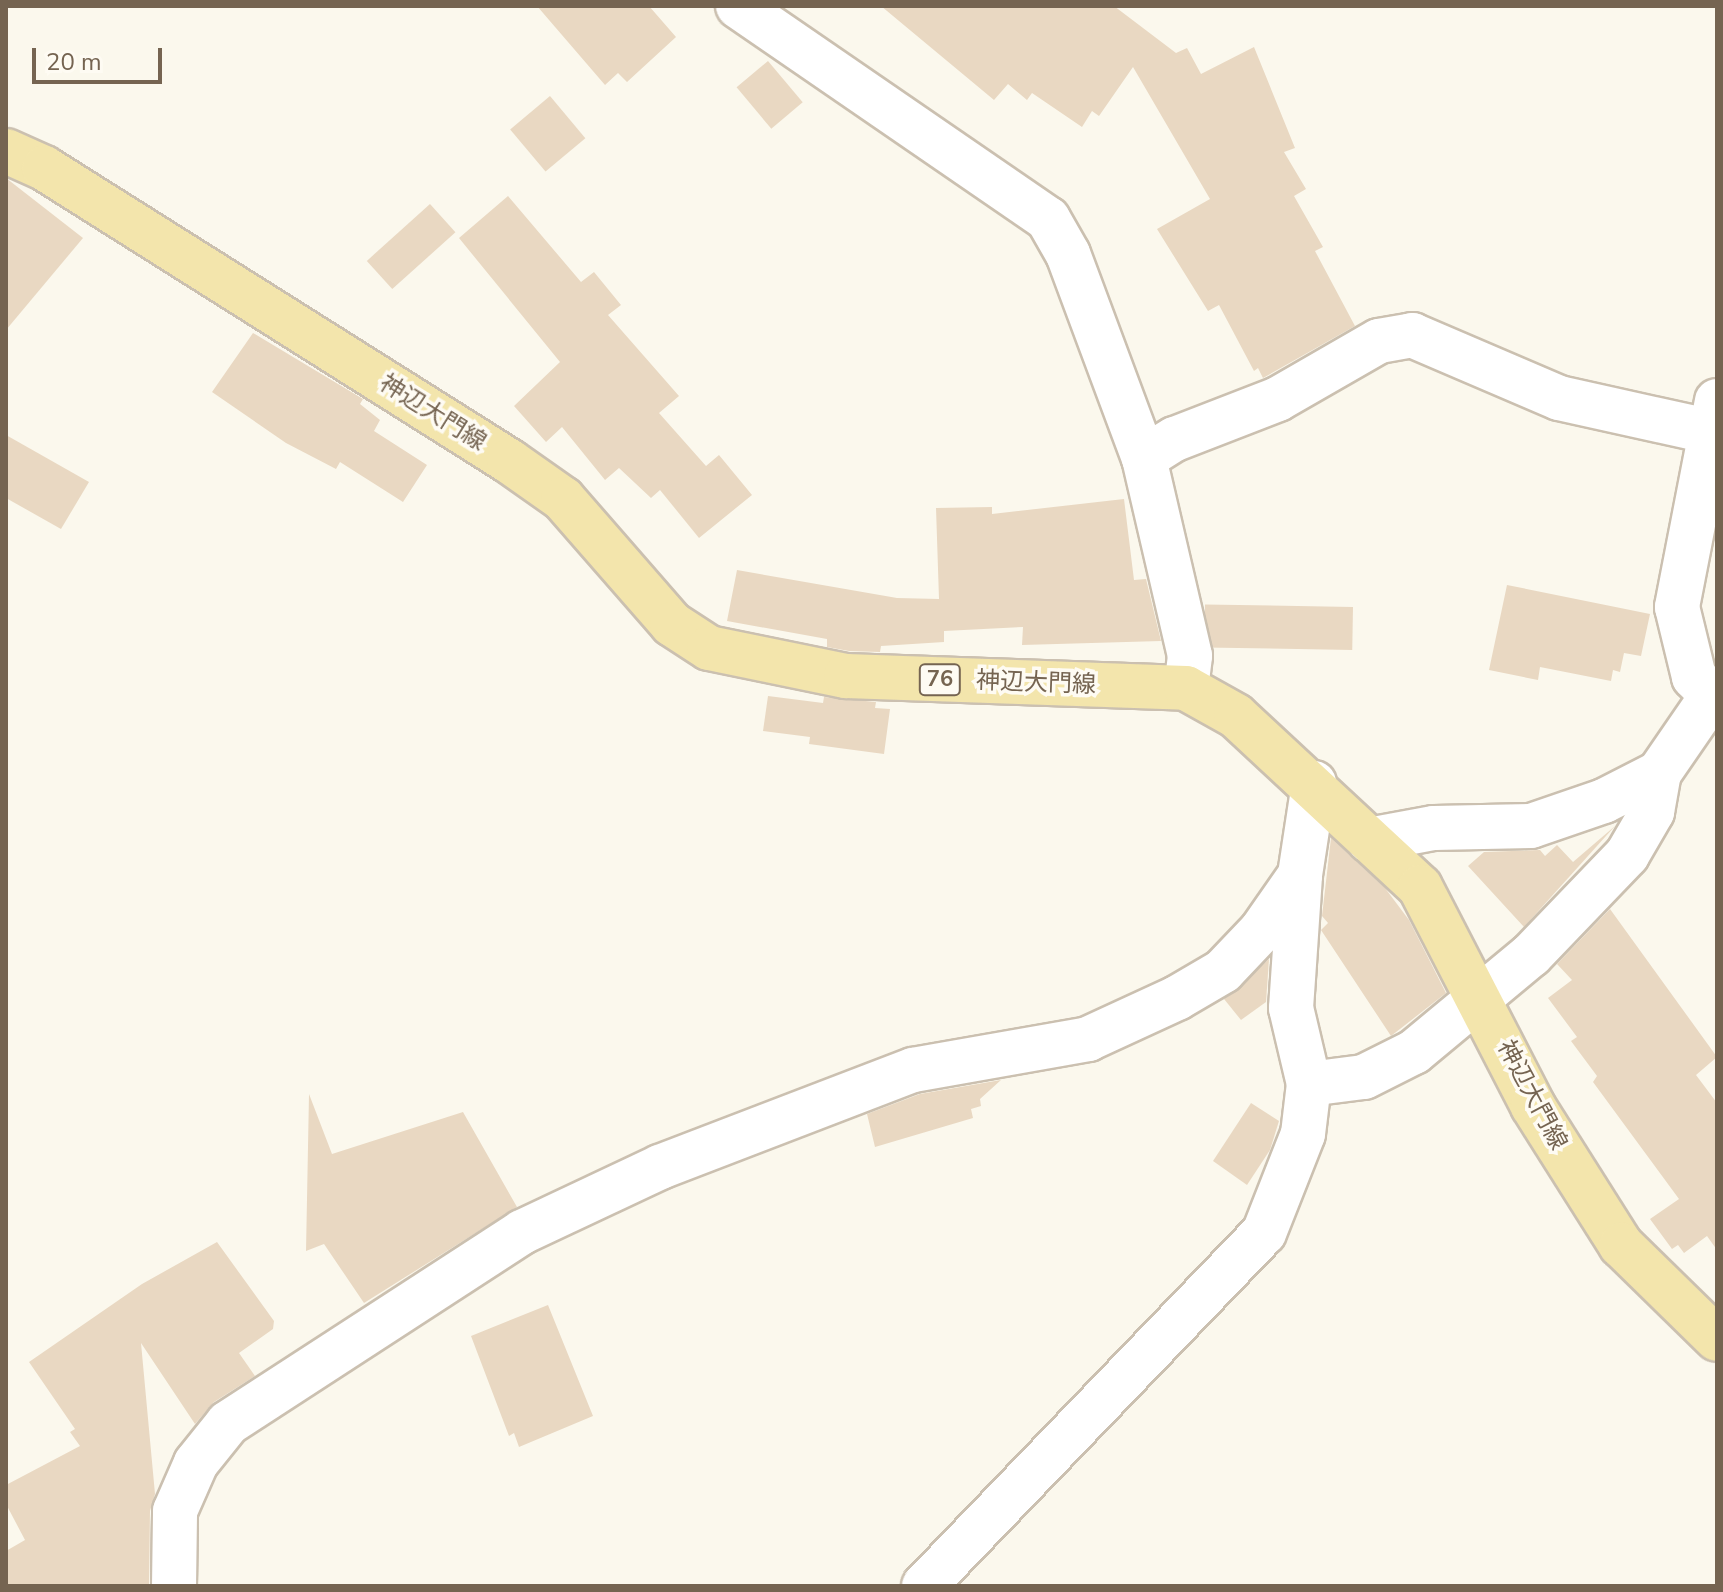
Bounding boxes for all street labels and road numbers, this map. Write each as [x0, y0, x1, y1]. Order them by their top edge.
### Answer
street label: 神辺大門線 [374, 369, 492, 457]
road number: 76 [918, 662, 962, 698]
street label: 神辺大門線 [976, 667, 1096, 699]
street label: 神辺大門線 [1491, 1035, 1573, 1155]

